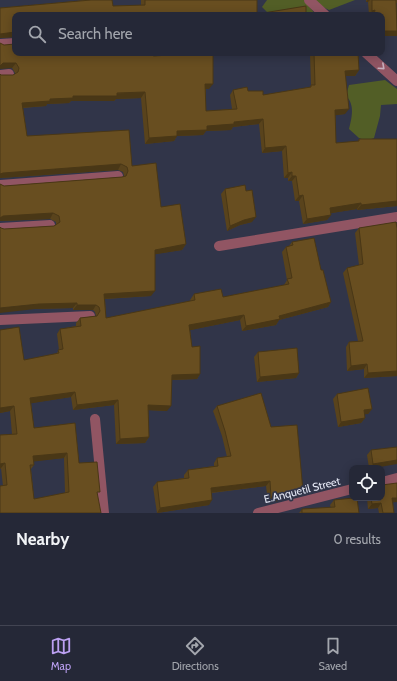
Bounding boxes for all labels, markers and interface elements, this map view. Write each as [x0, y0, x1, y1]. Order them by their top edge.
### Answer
search box [12, 12, 385, 56]
icon: search [26, 23, 48, 45]
text: Search here [58, 25, 133, 43]
one-way arrow [377, 62, 385, 70]
map controls [349, 465, 385, 501]
button: locate [349, 465, 385, 501]
street label: E.Anquetil Street [262, 474, 342, 506]
text: Nearby [16, 529, 69, 549]
text: 0 results [333, 531, 381, 547]
tab: Map [50, 635, 72, 673]
tab: Directions [172, 635, 219, 673]
tab: Saved [319, 635, 347, 673]

